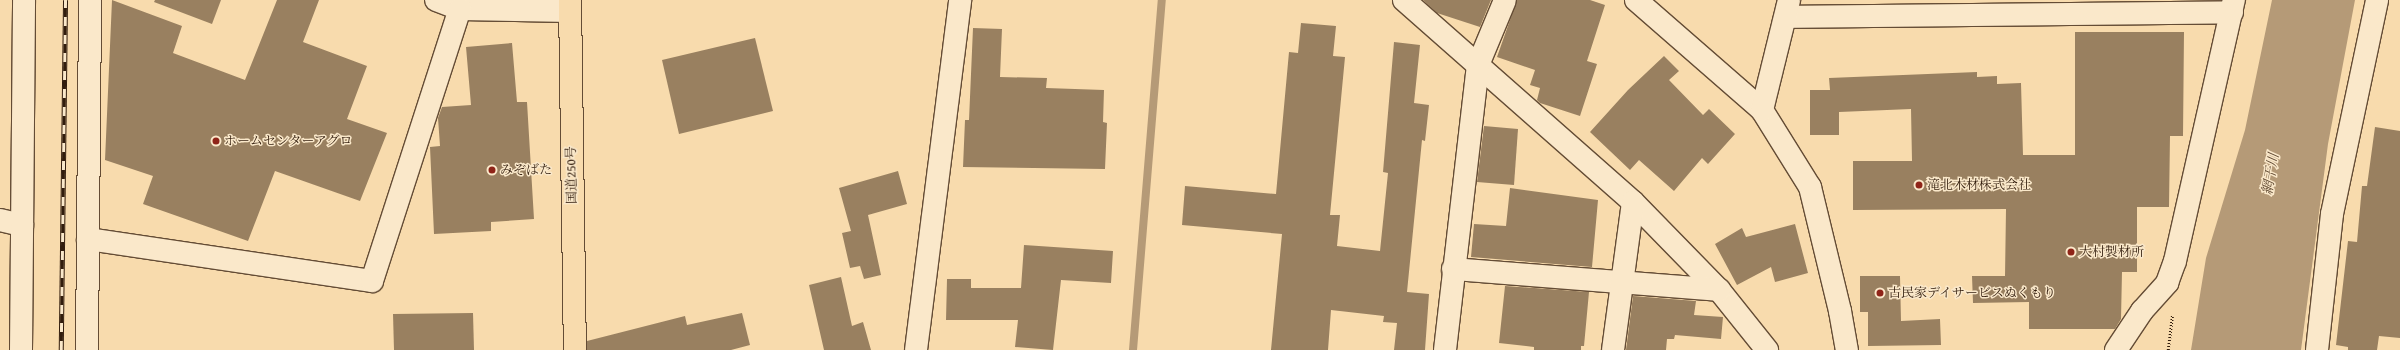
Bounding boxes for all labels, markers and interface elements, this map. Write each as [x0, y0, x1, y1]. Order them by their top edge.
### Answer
place label: ホームセンターアグロ [224, 133, 354, 149]
marker: ホームセンターアグロ [211, 136, 221, 146]
street label: 国道250号 [564, 146, 580, 204]
water label: 網干川 [2258, 152, 2282, 196]
place label: みぞばた [500, 162, 552, 178]
marker: みぞばた [487, 165, 497, 175]
place label: 滝北木材株式会社 [1927, 177, 2031, 193]
marker: 滝北木材株式会社 [1914, 180, 1924, 190]
place label: 大村製材所 [2079, 244, 2144, 260]
marker: 大村製材所 [2066, 247, 2076, 257]
place label: 古民家デイサービスぬくもり [1888, 285, 2057, 301]
marker: 古民家デイサービスぬくもり [1875, 288, 1885, 298]

